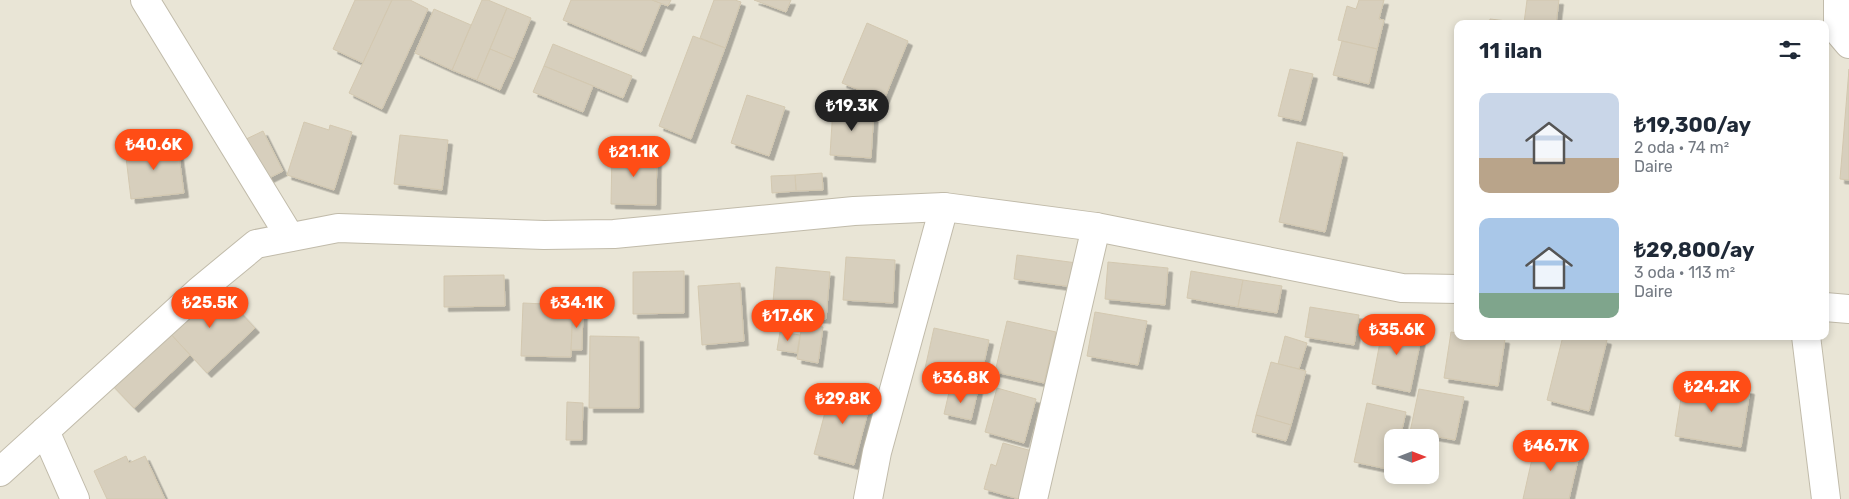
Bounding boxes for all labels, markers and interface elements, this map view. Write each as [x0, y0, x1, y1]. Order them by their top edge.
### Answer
icon: filters [1776, 36, 1804, 64]
text: 11 ilan [1479, 38, 1542, 63]
pin: ₺19.3K [811, 90, 893, 132]
text: ₺19.3K [826, 96, 878, 115]
text: ₺19,300/ay [1634, 112, 1751, 137]
icon: home [1519, 113, 1579, 173]
pin: ₺40.6K [113, 128, 195, 171]
text: ₺40.6K [126, 135, 182, 154]
pin: ₺21.1K [593, 136, 675, 178]
text: 2 oda · 74 m² [1634, 138, 1729, 157]
text: ₺21.1K [609, 142, 659, 161]
text: Daire [1634, 157, 1673, 176]
text: ₺29,800/ay [1634, 237, 1755, 262]
icon: home [1519, 238, 1579, 298]
text: 3 oda · 113 m² [1634, 263, 1735, 282]
text: Daire [1634, 282, 1673, 301]
pin: ₺25.5K [169, 286, 251, 329]
pin: ₺34.1K [536, 286, 618, 329]
text: ₺25.5K [182, 293, 238, 312]
text: ₺34.1K [551, 293, 603, 312]
pin: ₺17.6K [747, 300, 829, 342]
text: ₺17.6K [763, 306, 813, 325]
pin: ₺35.6K [1356, 314, 1438, 356]
text: ₺35.6K [1369, 320, 1425, 339]
pin: ₺36.8K [920, 362, 1002, 404]
text: ₺36.8K [933, 368, 989, 387]
pin: ₺24.2K [1671, 370, 1753, 413]
text: ₺24.2K [1684, 377, 1740, 396]
pin: ₺29.8K [802, 382, 884, 425]
text: ₺29.8K [816, 389, 870, 408]
north arrow [1384, 429, 1439, 484]
map controls [1384, 429, 1439, 484]
pin: ₺46.7K [1510, 430, 1592, 472]
text: ₺46.7K [1524, 436, 1578, 455]

